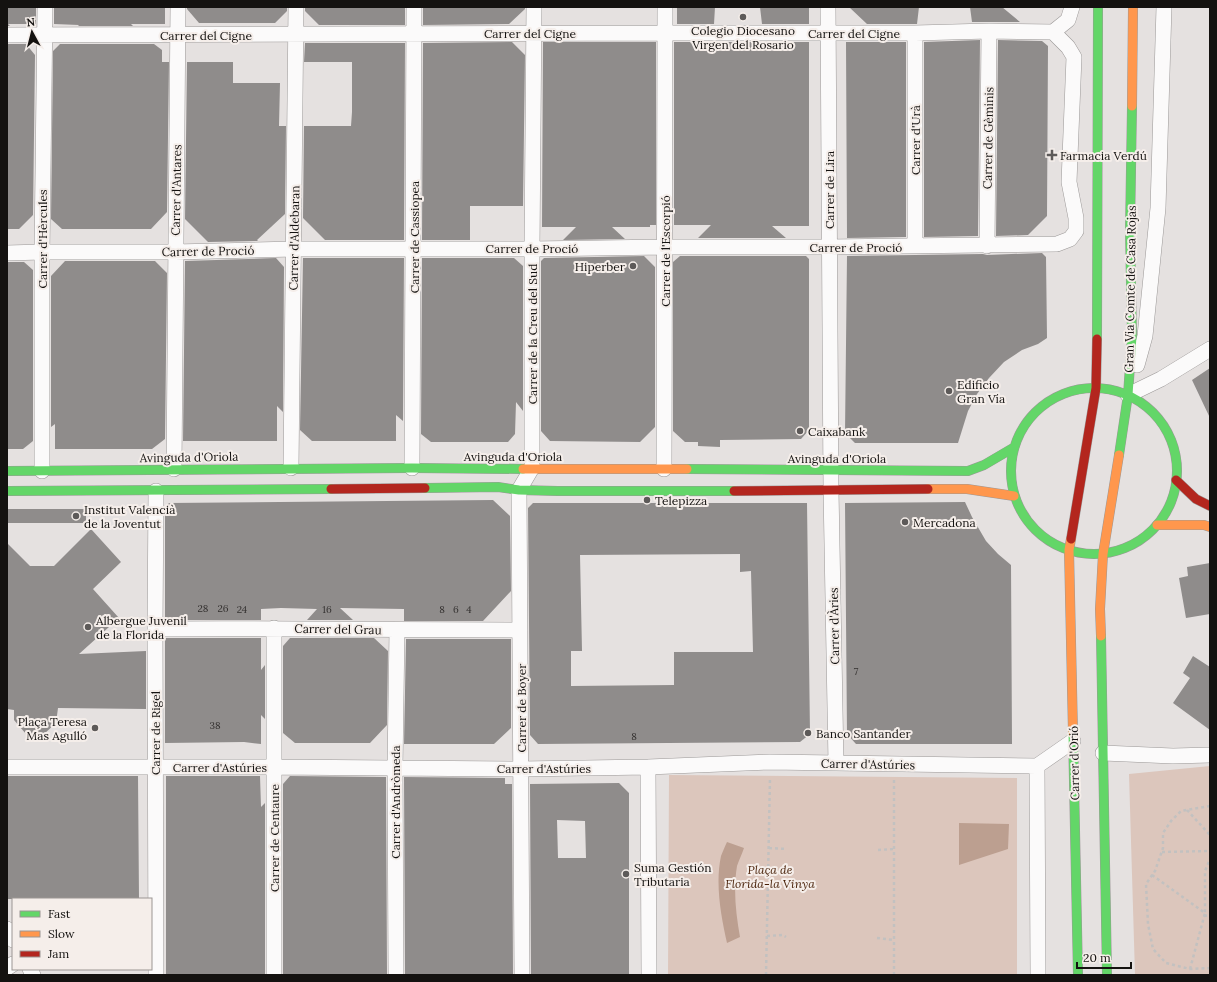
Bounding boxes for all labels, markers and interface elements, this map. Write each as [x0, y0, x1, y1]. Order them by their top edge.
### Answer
north arrow [12, 12, 52, 52]
marker: Colegio Diocesano Virgen del Rosario [738, 12, 748, 22]
text: N [26, 15, 36, 30]
place label: Colegio Diocesano Virgen del Rosario [691, 23, 795, 52]
street label: Carrer del Cigne [484, 26, 577, 41]
street label: Carrer del Cigne [808, 26, 901, 41]
street label: Carrer del Cigne [160, 28, 253, 43]
street label: Carrer de Gèminis [980, 86, 996, 189]
street label: Carrer d'Urà [908, 105, 923, 175]
street label: Carrer d'Antares [168, 144, 184, 236]
place label: Farmacia Verdú [1060, 148, 1147, 163]
marker: Farmacia Verdú [1047, 150, 1057, 160]
street label: Carrer de Lira [822, 151, 837, 229]
street label: Carrer de Cassiopea [407, 181, 422, 293]
street label: Carrer d'Aldebaran [286, 185, 302, 291]
street label: Carrer d'Hèrcules [35, 189, 50, 289]
street label: Carrer de l'Escorpió [658, 195, 673, 307]
street label: Gran Via Comte de Casa Rojas [1121, 205, 1139, 373]
street label: Carrer de Proció [810, 240, 902, 255]
street label: Carrer de Proció [486, 241, 578, 256]
street label: Carrer de Proció [161, 243, 255, 259]
place label: Hiperber [575, 259, 626, 274]
marker: Hiperber [628, 261, 638, 271]
street label: Carrer de la Creu del Sud [525, 264, 540, 404]
place label: Edificio Gran Vía [957, 377, 1005, 406]
marker: Edificio Gran Vía [944, 386, 954, 396]
place label: Caixabank [808, 424, 866, 439]
marker: Caixabank [795, 426, 805, 436]
street label: Avinguda d'Oriola [139, 449, 238, 465]
street label: Avinguda d'Oriola [463, 449, 562, 464]
street label: Avinguda d'Oriola [787, 451, 886, 466]
place label: Telepizza [655, 493, 707, 508]
marker: Telepizza [642, 495, 652, 505]
place label: Institut Valencià de la Joventut [84, 502, 175, 531]
marker: Institut Valencià de la Joventut [71, 511, 81, 521]
place label: Mercadona [913, 515, 976, 530]
marker: Mercadona [900, 517, 910, 527]
street label: Carrer d'Àries [826, 587, 842, 665]
house number: 28 [198, 602, 209, 615]
house number: 26 [217, 602, 229, 615]
house number: 24 [237, 603, 248, 616]
house number: 16 [322, 603, 332, 616]
house number: 8 [439, 603, 445, 616]
house number: 6 [453, 603, 459, 616]
house number: 4 [466, 603, 472, 616]
place label: Albergue Juvenil de la Florida [95, 613, 187, 642]
street label: Carrer del Grau [294, 621, 382, 637]
marker: Albergue Juvenil de la Florida [83, 622, 93, 632]
street label: Carrer de Boyer [514, 663, 529, 752]
house number: 7 [854, 665, 859, 678]
street label: Carrer de Rigel [148, 691, 163, 775]
place label: Plaça Teresa Mas Agulló [18, 714, 87, 743]
house number: 38 [209, 719, 221, 732]
marker: Plaça Teresa Mas Agulló [90, 723, 100, 733]
place label: Banco Santander [816, 726, 911, 741]
street label: Carrer d'Orió [1066, 726, 1082, 800]
marker: Banco Santander [803, 728, 813, 738]
house number: 8 [631, 730, 637, 743]
street label: Carrer d'Andròmeda [388, 745, 403, 859]
street label: Carrer d'Astúries [821, 756, 916, 772]
street label: Carrer d'Astúries [173, 760, 268, 775]
street label: Carrer d'Astúries [497, 761, 592, 776]
street label: Carrer de Centaure [267, 783, 282, 892]
place label: Suma Gestión Tributaria [634, 860, 712, 889]
park label: Plaça de Florida-la Vinya [725, 862, 815, 891]
marker: Suma Gestión Tributaria [621, 869, 631, 879]
legend [12, 898, 152, 970]
text: Fast [48, 906, 71, 921]
text: Slow [48, 926, 75, 941]
scale bar [1077, 944, 1131, 970]
text: Jam [47, 946, 69, 961]
text: 20 m [1083, 950, 1111, 965]

